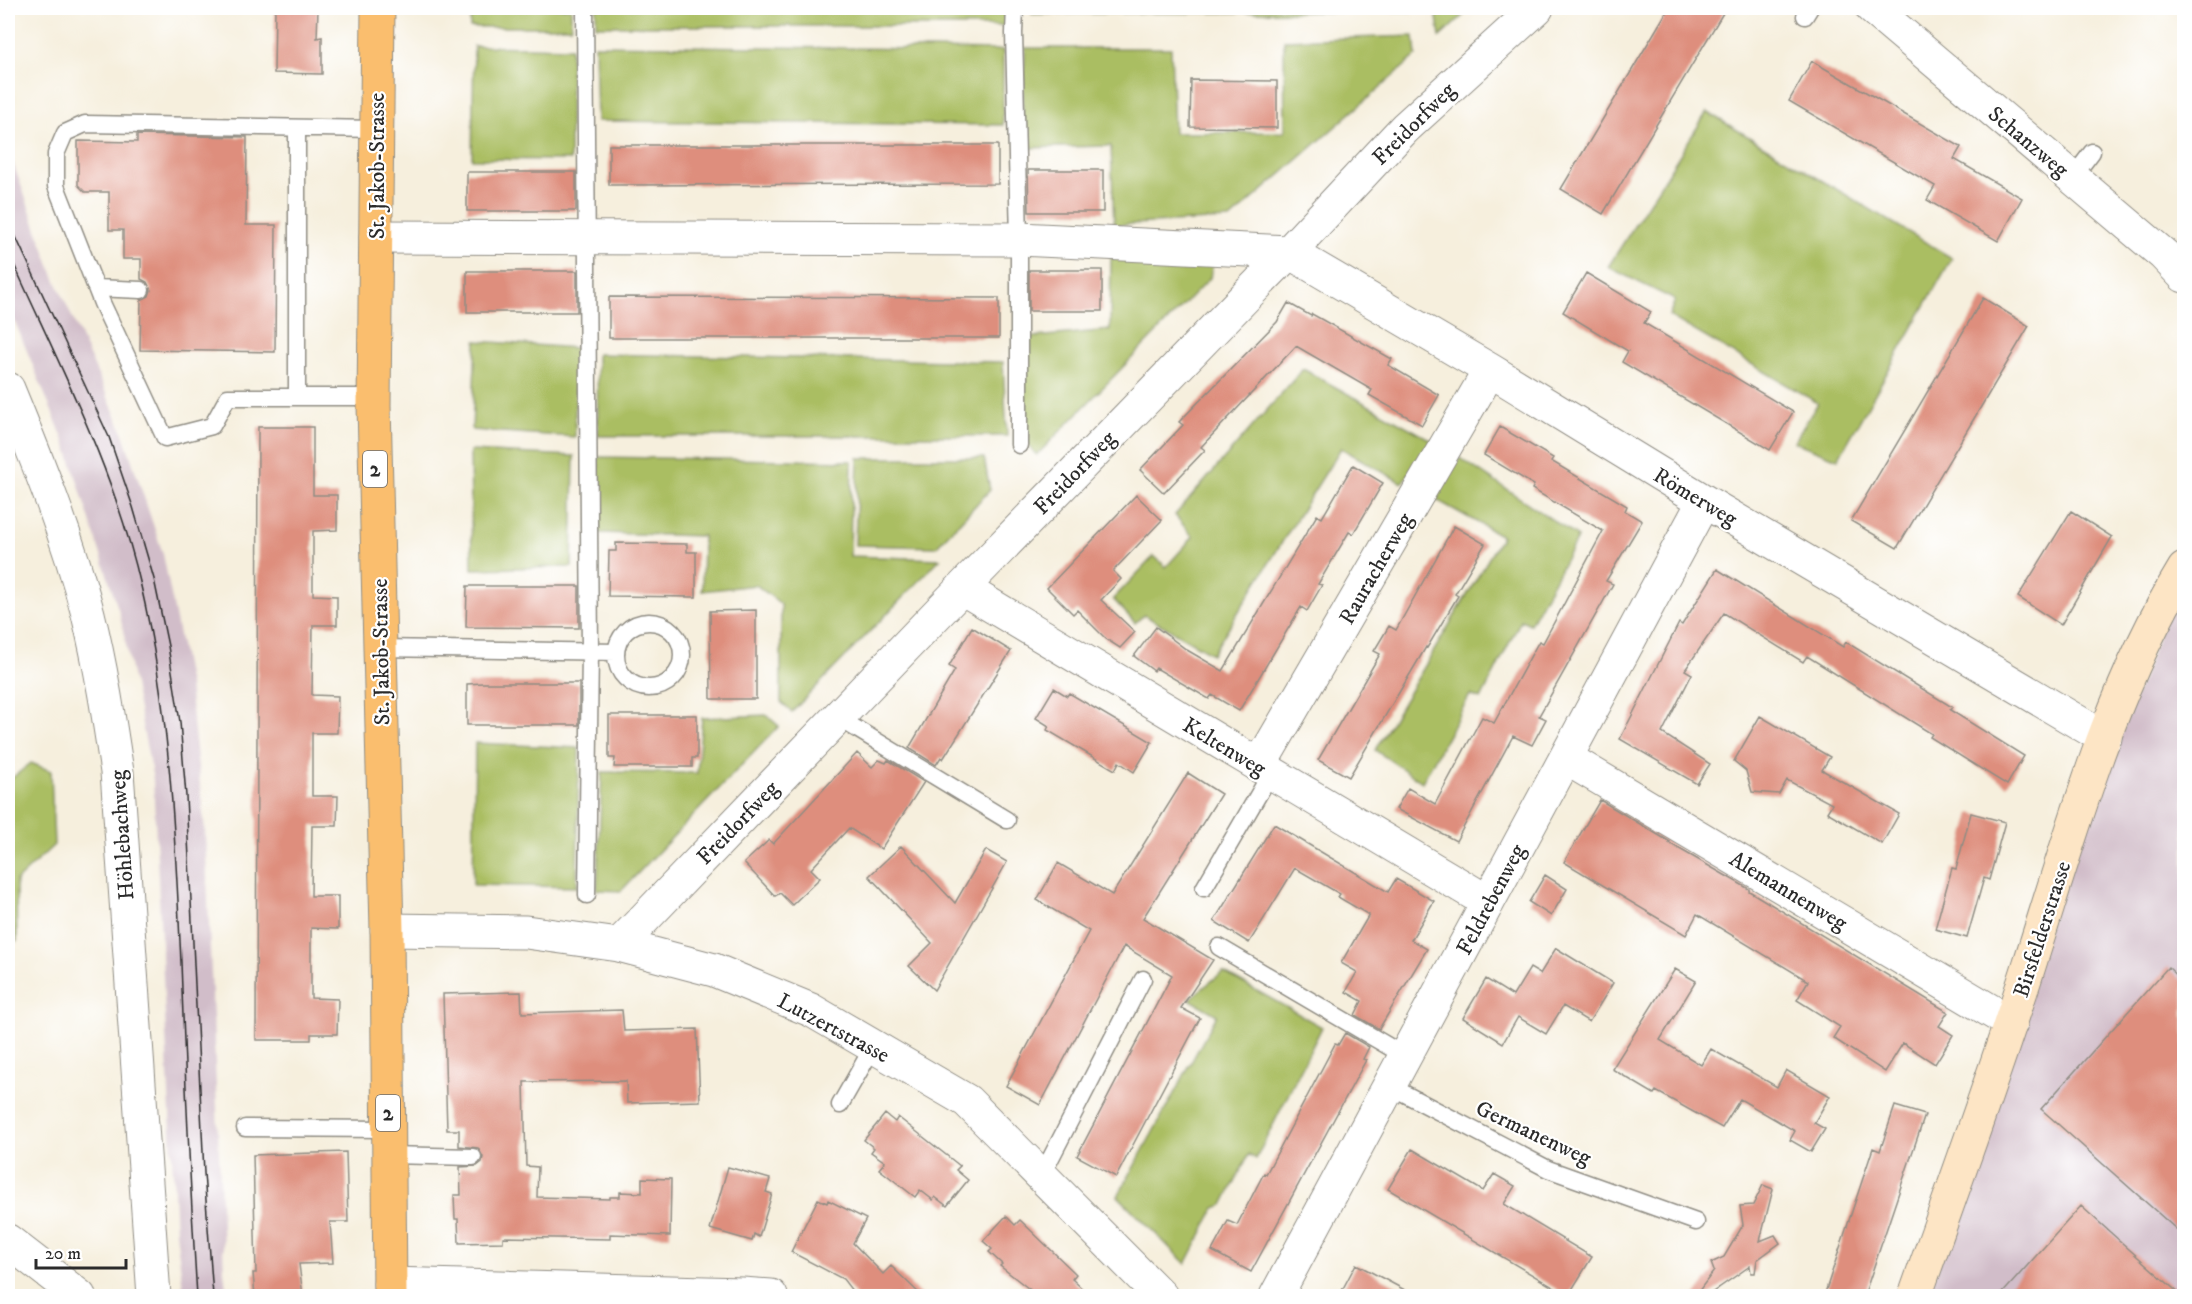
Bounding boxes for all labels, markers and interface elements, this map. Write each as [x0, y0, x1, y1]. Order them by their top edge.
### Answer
street label: Freidorfweg [1367, 77, 1461, 171]
street label: St. Jakob-Strasse [364, 93, 391, 239]
street label: Schanzweg [1982, 101, 2074, 184]
street label: Freidorfweg [1028, 425, 1122, 521]
road number: 2 [363, 451, 387, 487]
street label: Römerweg [1648, 462, 1742, 533]
street label: Rauracherweg [1333, 508, 1419, 629]
street label: St. Jakob-Strasse [367, 578, 396, 726]
street label: Keltenweg [1178, 712, 1271, 783]
street label: Höhlebachweg [104, 769, 141, 901]
street label: Freidorfweg [691, 775, 785, 871]
street label: Feldrebenweg [1451, 839, 1532, 960]
street label: Alemannenweg [1724, 846, 1852, 937]
street label: Birsfelderstrasse [2008, 858, 2077, 1001]
street label: Lutzertstrasse [773, 987, 894, 1069]
road number: 2 [376, 1095, 400, 1131]
street label: Germanenweg [1471, 1095, 1596, 1172]
scale bar [36, 1232, 126, 1270]
text: 20 m [45, 1243, 81, 1265]

